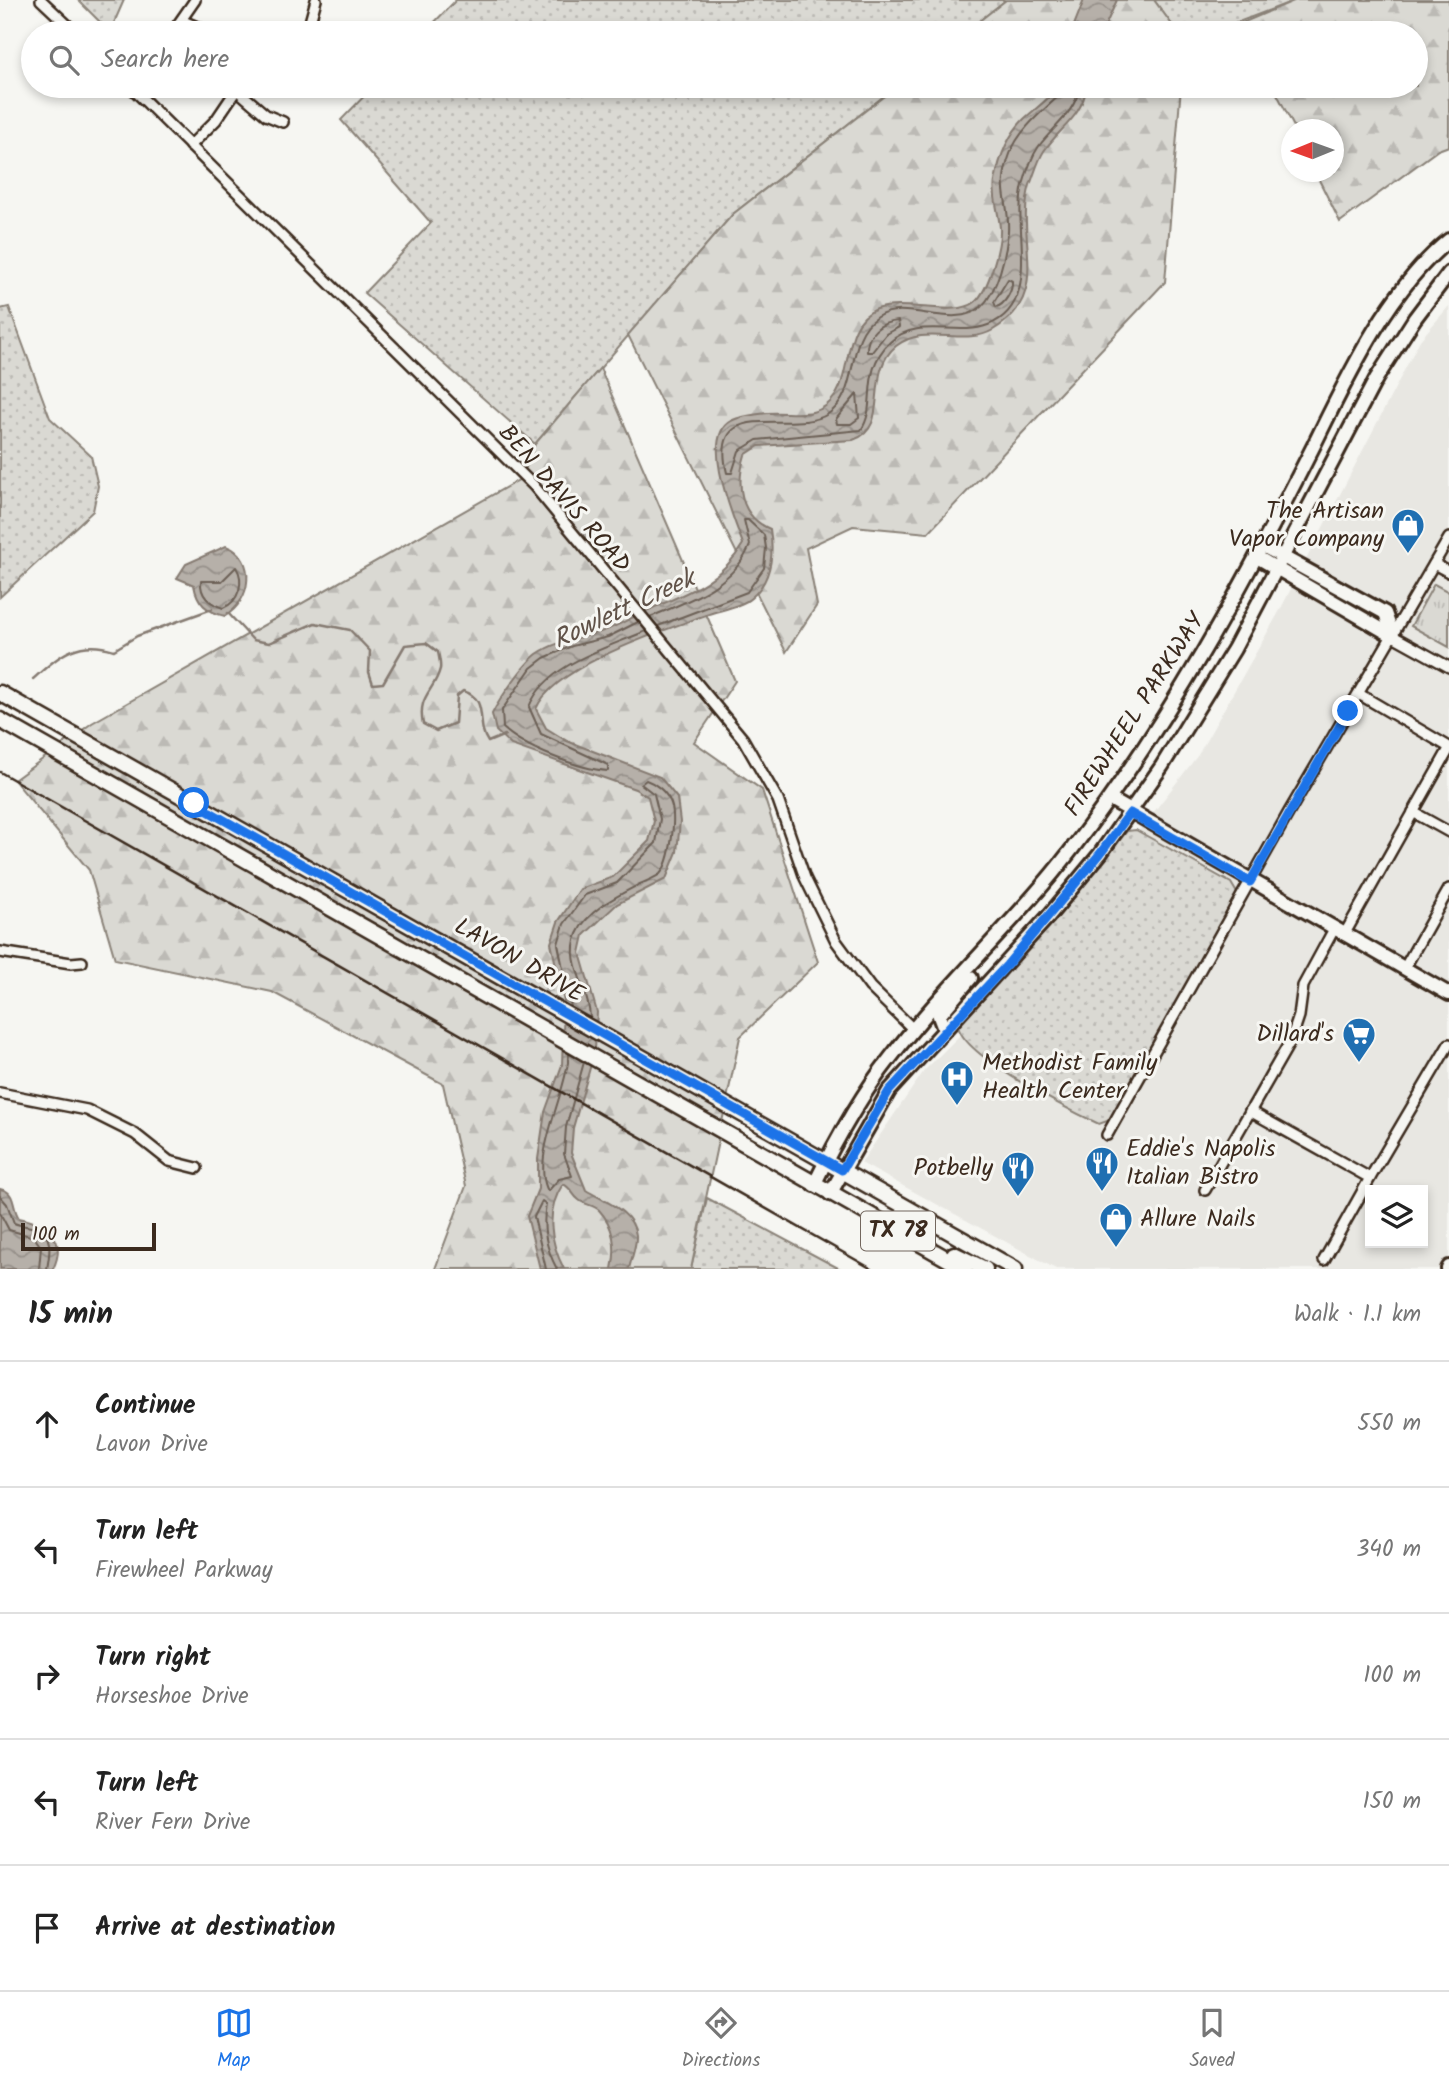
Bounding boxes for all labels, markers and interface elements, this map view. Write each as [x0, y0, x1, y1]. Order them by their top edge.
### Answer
search box [21, 21, 1428, 98]
text: Search here [101, 39, 229, 81]
icon: search [45, 41, 83, 79]
north arrow [1281, 119, 1344, 182]
street label: BEN DAVIS ROAD [488, 416, 640, 582]
place label: The Artisan Vapor Company [1229, 492, 1385, 559]
shop icon: The Artisan Vapor Company [1389, 506, 1427, 555]
water label: Rowlett Creek [546, 557, 706, 661]
street label: FIREWHEEL PARKWAY [1054, 604, 1216, 825]
route end [1332, 695, 1363, 726]
route start [178, 787, 209, 818]
street label: LAVON DRIVE [447, 908, 592, 1015]
place label: Dillard's [1256, 1015, 1334, 1054]
supermarket icon: Dillard's [1340, 1015, 1378, 1064]
place label: Methodist Family Health Center [982, 1044, 1158, 1111]
hospital icon: Methodist Family Health Center [938, 1058, 976, 1107]
place label: Eddie's Napolis Italian Bistro [1126, 1130, 1276, 1197]
restaurant icon: Eddie's Napolis Italian Bistro [1083, 1144, 1121, 1193]
place label: Potbelly [913, 1149, 994, 1188]
restaurant icon: Potbelly [999, 1149, 1037, 1198]
map controls [1365, 1185, 1428, 1248]
button: layers [1365, 1185, 1428, 1248]
shop icon: Allure Nails [1097, 1200, 1135, 1249]
place label: Allure Nails [1140, 1200, 1256, 1239]
road number: TX 78 [861, 1212, 935, 1250]
scale bar [21, 1220, 156, 1252]
text: 100 m [32, 1220, 80, 1250]
text: 15 min [28, 1291, 113, 1339]
text: Walk · 1.1 km [1294, 1297, 1421, 1333]
text: Continue [95, 1385, 196, 1427]
icon: ahead [28, 1405, 66, 1443]
text: 550 m [1357, 1406, 1421, 1442]
text: Lavon Drive [95, 1427, 208, 1463]
text: Turn left [95, 1511, 198, 1553]
icon: left [28, 1531, 66, 1569]
text: 340 m [1356, 1532, 1421, 1568]
text: Firewheel Parkway [95, 1553, 273, 1589]
text: Turn right [95, 1637, 211, 1679]
icon: right [28, 1657, 66, 1695]
text: 100 m [1363, 1658, 1421, 1694]
text: Horseshoe Drive [95, 1679, 249, 1715]
text: Turn left [95, 1763, 198, 1805]
icon: left [28, 1783, 66, 1821]
text: 150 m [1362, 1784, 1421, 1820]
text: River Fern Drive [95, 1805, 250, 1841]
text: Arrive at destination [95, 1907, 335, 1949]
icon: arrive [28, 1909, 66, 1947]
tab: Map [215, 2004, 253, 2076]
tab: Directions [682, 2004, 760, 2076]
tab: Saved [1189, 2004, 1234, 2076]

